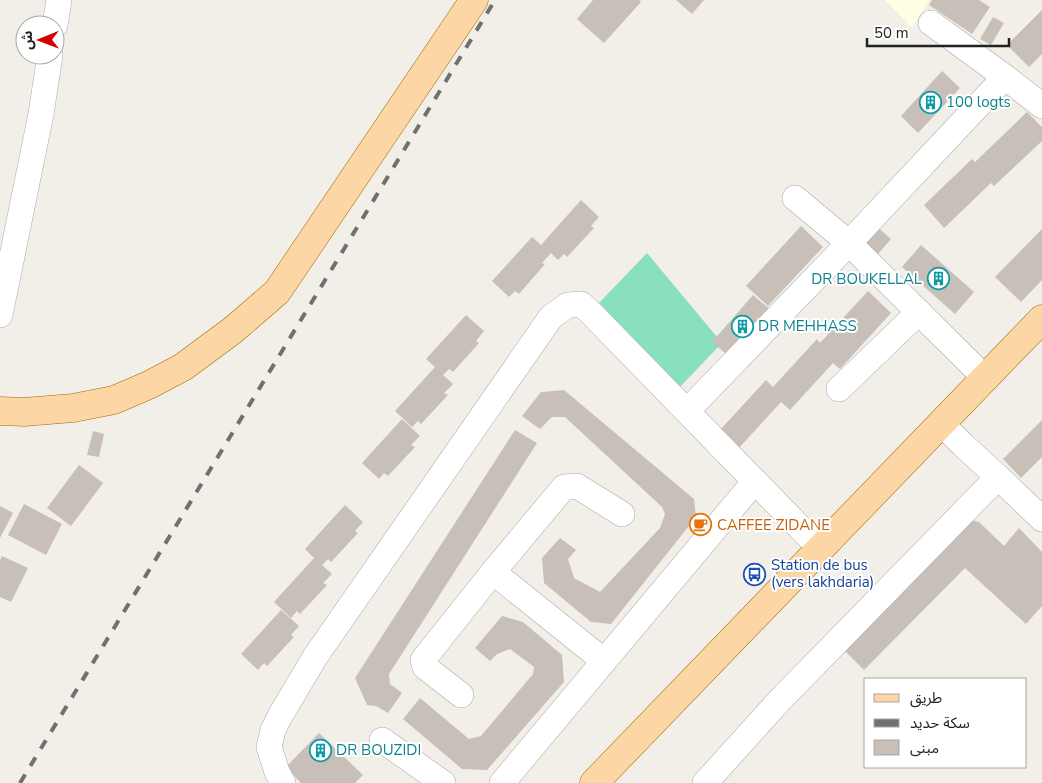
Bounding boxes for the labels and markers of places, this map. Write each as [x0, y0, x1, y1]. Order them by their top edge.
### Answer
building icon: 100 logts [918, 90, 942, 114]
place label: 100 logts [946, 92, 1011, 112]
building icon: DR BOUKELLAL [926, 267, 950, 291]
place label: DR BOUKELLAL [811, 269, 922, 289]
building icon: DR MEHHASS [730, 314, 754, 338]
place label: DR MEHHASS [758, 316, 857, 336]
cafe icon: CAFFEE ZIDANE [689, 513, 713, 537]
place label: CAFFEE ZIDANE [717, 515, 830, 535]
place label: Station de bus (vers lakhdaria) [771, 555, 874, 592]
bus stop icon: Station de bus (vers lakhdaria) [743, 562, 767, 586]
building icon: DR BOUZIDI [308, 738, 332, 762]
place label: DR BOUZIDI [336, 740, 421, 760]

